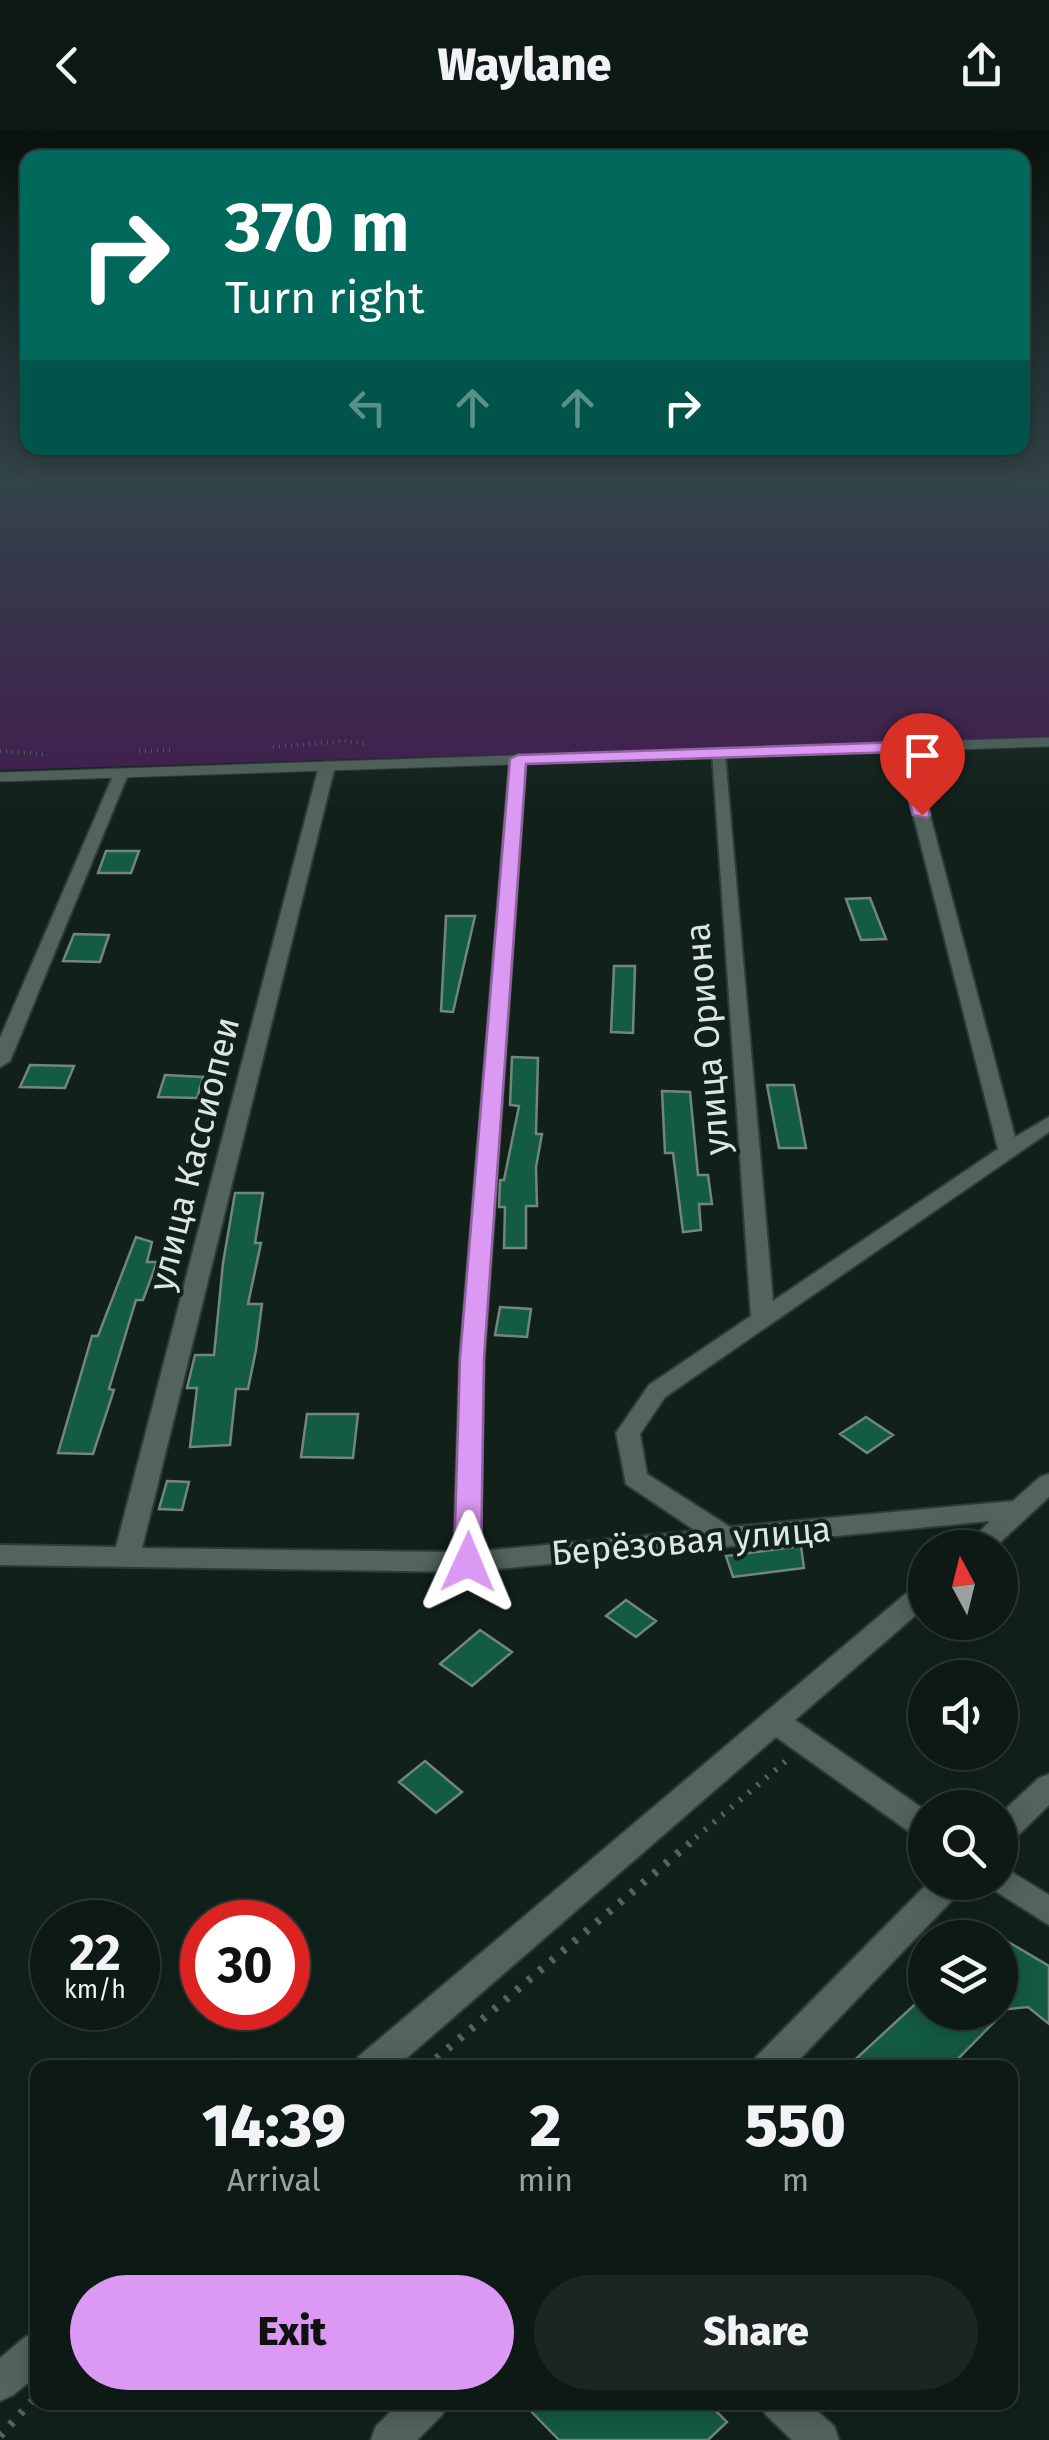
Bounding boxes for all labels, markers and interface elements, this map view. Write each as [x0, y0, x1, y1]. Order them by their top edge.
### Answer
icon: back [40, 38, 95, 93]
text: Waylane [438, 38, 611, 92]
icon: share [954, 38, 1009, 93]
text: 370 m [225, 186, 410, 270]
icon: right [60, 190, 190, 320]
text: Turn right [225, 271, 424, 325]
icon: left [340, 380, 395, 435]
icon: ahead [445, 380, 500, 435]
icon: ahead [550, 380, 605, 435]
icon: right [655, 380, 710, 435]
pin [880, 713, 965, 816]
icon: arrive [895, 728, 950, 783]
street label: улица Ориона [676, 921, 738, 1157]
street label: улица Кассиопеи [140, 1013, 248, 1295]
street label: Берёзовая улица [549, 1508, 833, 1574]
position arrow [416, 1510, 520, 1614]
north arrow [908, 1530, 1018, 1640]
map controls [908, 1530, 1018, 2030]
button: sound [908, 1660, 1018, 1770]
button: search [908, 1790, 1018, 1900]
speed limit sign: 30 [180, 1900, 310, 2030]
button: layers [908, 1920, 1018, 2030]
text: 22 [69, 1923, 121, 1983]
text: km/h [64, 1975, 126, 2005]
text: 14:39 [202, 2090, 346, 2162]
text: 2 [530, 2090, 561, 2162]
text: 550 [745, 2090, 846, 2162]
text: Arrival [227, 2161, 321, 2199]
text: min [518, 2161, 573, 2199]
text: m [782, 2161, 809, 2199]
button: Exit [70, 2275, 514, 2390]
button: Share [534, 2275, 978, 2390]

